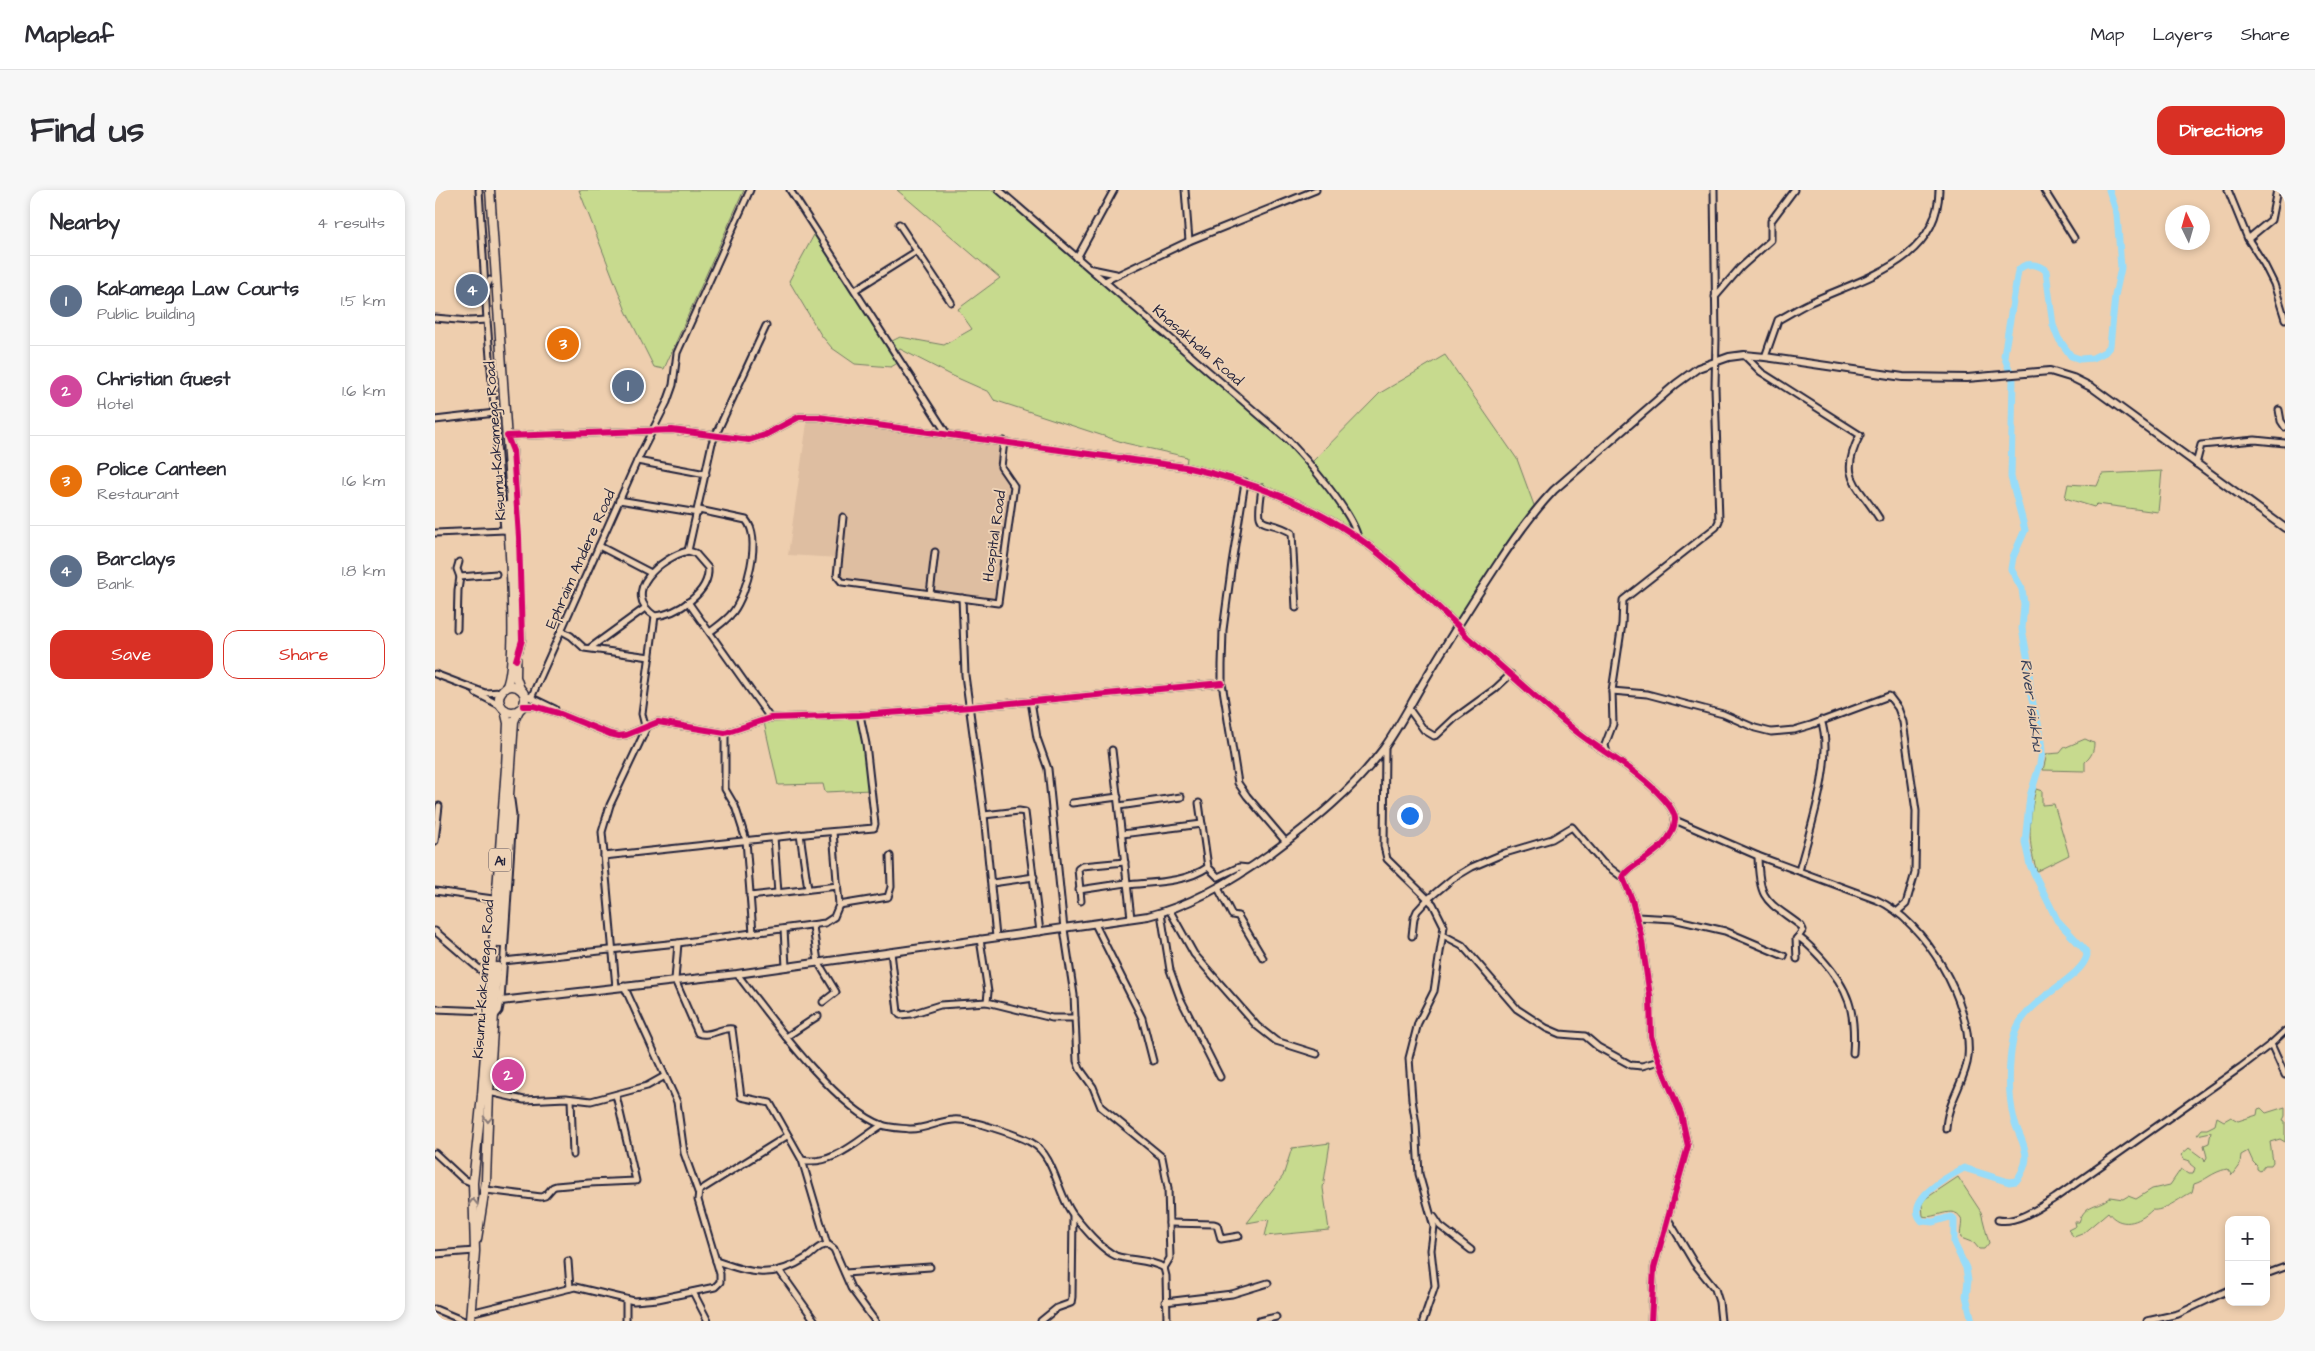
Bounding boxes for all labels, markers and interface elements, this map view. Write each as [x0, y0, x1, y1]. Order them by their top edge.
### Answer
text: Mapleaf [25, 18, 114, 52]
text: Map [2090, 22, 2124, 47]
text: Layers [2152, 22, 2213, 47]
text: Share [2241, 22, 2290, 47]
text: Find us [30, 106, 144, 155]
button: Directions [2157, 106, 2285, 155]
north arrow [2165, 205, 2210, 250]
text: Nearby [50, 208, 120, 237]
text: 4 results [317, 212, 385, 234]
pin: 4 [456, 271, 488, 309]
text: Kakamega Law Courts [97, 276, 299, 303]
text: 1 [65, 290, 67, 312]
text: 1.5 km [341, 290, 385, 312]
street label: Khasakhala Road [1148, 300, 1248, 391]
text: Public building [97, 303, 195, 325]
pin: 3 [547, 325, 579, 363]
street label: Kisumu-Kakamega Road [479, 360, 513, 521]
text: Christian Guest [97, 366, 230, 393]
pin: 1 [612, 367, 644, 405]
text: 2 [61, 380, 71, 402]
text: 1.6 km [342, 380, 385, 402]
text: Hotel [97, 393, 133, 415]
text: Police Canteen [97, 456, 226, 483]
text: 3 [62, 470, 70, 492]
text: 1.6 km [342, 470, 385, 492]
text: Restaurant [97, 483, 179, 505]
street label: Ephraim Andere Road [540, 486, 621, 632]
street label: Hospital Road [978, 489, 1011, 583]
text: Barclays [97, 546, 175, 573]
text: 4 [61, 560, 71, 582]
text: 1.8 km [342, 560, 385, 582]
text: Bank [97, 573, 134, 595]
button: Save [50, 630, 213, 679]
button: Share [223, 630, 385, 679]
water label: River Isiukhu [2015, 658, 2049, 754]
your location [1397, 803, 1423, 829]
road number: A1 [489, 848, 511, 872]
street label: Kisumu-Kakamega Road [467, 898, 501, 1059]
pin: 2 [492, 1056, 524, 1094]
one-way arrow [483, 1116, 493, 1123]
one-way arrow [467, 1198, 478, 1206]
map controls [2225, 1216, 2270, 1306]
button: + [2225, 1216, 2270, 1261]
button: − [2225, 1261, 2270, 1306]

